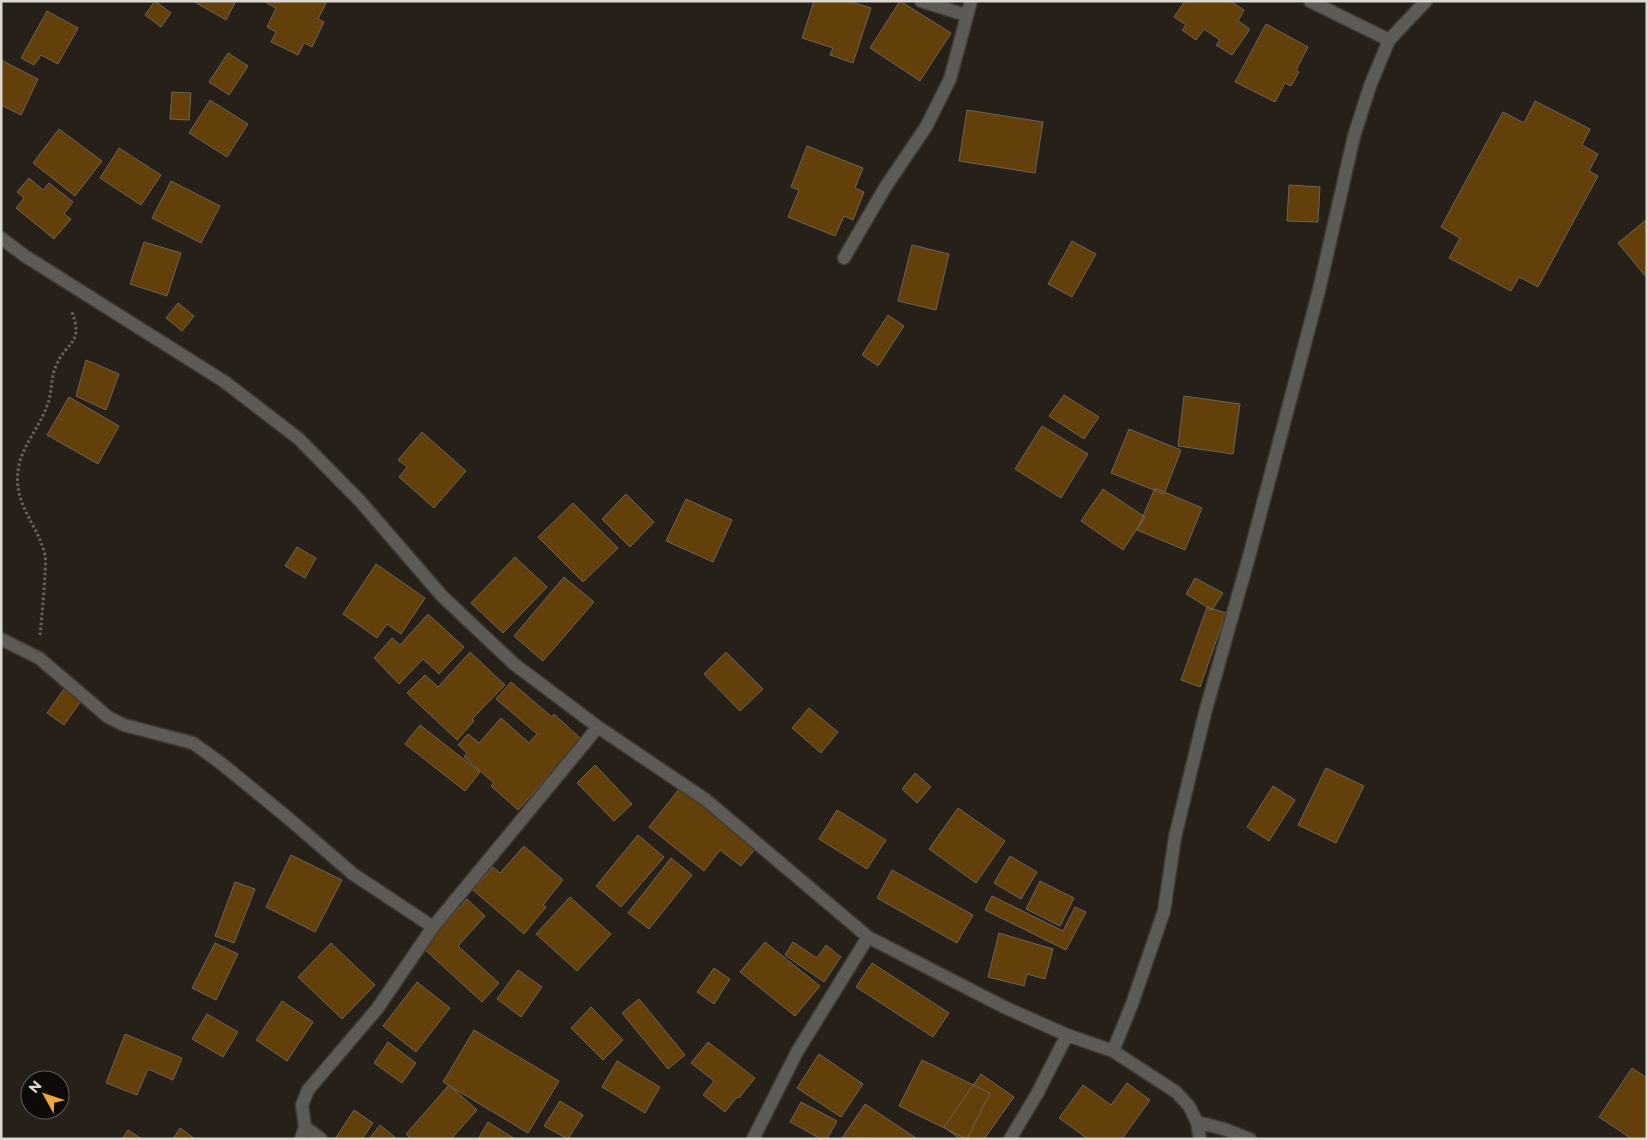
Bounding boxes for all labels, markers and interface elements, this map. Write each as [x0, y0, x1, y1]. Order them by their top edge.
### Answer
north arrow [20, 1070, 70, 1120]
text: N [25, 1077, 46, 1097]

